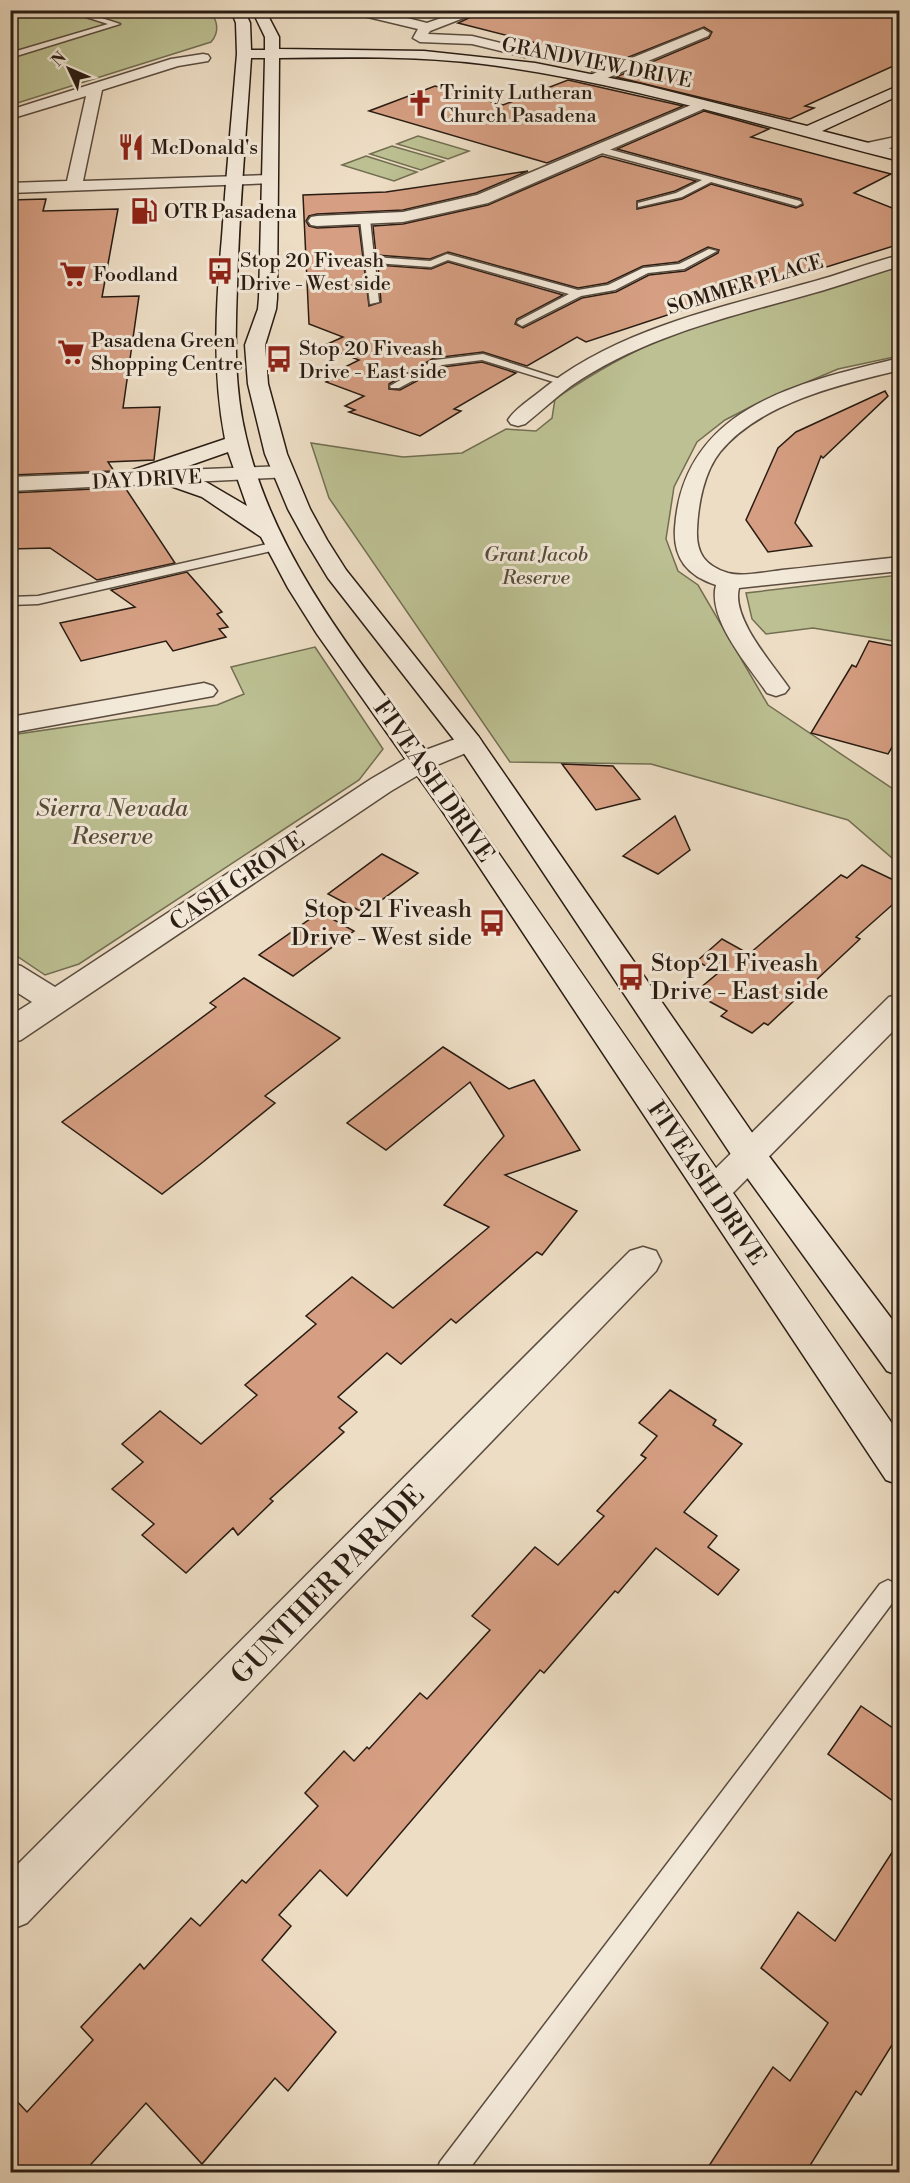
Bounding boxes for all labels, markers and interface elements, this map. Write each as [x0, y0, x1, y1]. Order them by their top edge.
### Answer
street label: GRANDVIEW DRIVE [499, 33, 694, 94]
north arrow [39, 39, 99, 99]
text: N [47, 48, 71, 71]
place label: Trinity Lutheran Church Pasadena [440, 81, 597, 129]
church icon: Trinity Lutheran Church Pasadena [405, 88, 435, 118]
restaurant icon: McDonald's [116, 132, 146, 162]
place label: McDonald's [151, 136, 258, 161]
fuel station icon: OTR Pasadena [129, 196, 159, 226]
place label: OTR Pasadena [164, 200, 298, 225]
place label: Stop 20 Fiveash Drive - West side [240, 249, 391, 297]
street label: SOMMER PLACE [664, 250, 827, 321]
bus stop icon: Stop 20 Fiveash Drive - West side [205, 256, 235, 286]
supermarket icon: Foodland [58, 259, 88, 289]
place label: Foodland [93, 263, 179, 288]
place label: Pasadena Green Shopping Centre [91, 329, 243, 377]
supermarket icon: Pasadena Green Shopping Centre [56, 337, 86, 367]
place label: Stop 20 Fiveash Drive - East side [299, 337, 447, 385]
bus stop icon: Stop 20 Fiveash Drive - East side [264, 344, 294, 374]
street label: DAY DRIVE [91, 465, 203, 496]
park label: Grant Jacob Reserve [484, 543, 588, 591]
street label: FIVEASH DRIVE [366, 695, 500, 868]
park label: Sierra Nevada Reserve [36, 794, 189, 852]
street label: CASH GROVE [164, 826, 311, 938]
place label: Stop 21 Fiveash Drive - West side [291, 895, 472, 953]
bus stop icon: Stop 21 Fiveash Drive - West side [477, 908, 507, 938]
place label: Stop 21 Fiveash Drive - East side [651, 949, 829, 1007]
bus stop icon: Stop 21 Fiveash Drive - East side [616, 962, 646, 992]
street label: FIVEASH DRIVE [640, 1096, 772, 1271]
street label: GUNTHER PARADE [224, 1478, 432, 1692]

